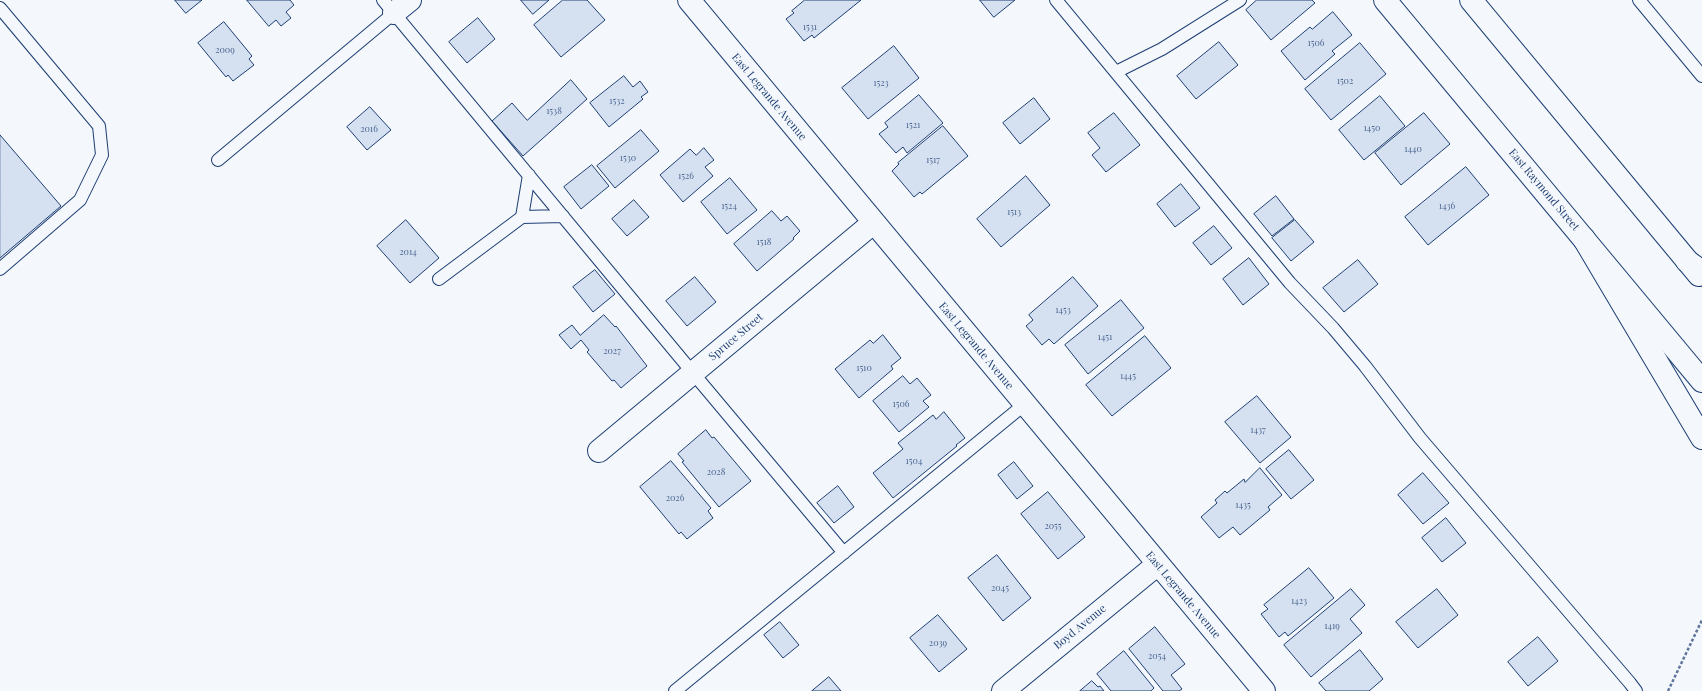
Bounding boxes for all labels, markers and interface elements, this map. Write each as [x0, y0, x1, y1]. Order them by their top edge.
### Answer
house number: 1531 [803, 22, 817, 32]
house number: 1506 [1307, 38, 1325, 48]
house number: 2009 [215, 45, 235, 55]
street label: East Legrande Avenue [729, 51, 809, 143]
house number: 1502 [1337, 76, 1353, 86]
house number: 1523 [873, 78, 889, 88]
house number: 1532 [609, 96, 625, 106]
house number: 1538 [546, 106, 562, 116]
house number: 1521 [906, 120, 920, 130]
house number: 1450 [1364, 123, 1380, 133]
house number: 2016 [360, 124, 378, 134]
house number: 1440 [1404, 144, 1422, 154]
street label: East Raymond Street [1506, 146, 1582, 234]
house number: 1530 [620, 153, 636, 163]
house number: 1517 [926, 155, 940, 165]
house number: 1526 [678, 171, 694, 181]
house number: 1524 [721, 201, 737, 211]
house number: 1436 [1439, 201, 1455, 211]
house number: 1513 [1007, 207, 1021, 217]
house number: 1518 [757, 237, 771, 247]
house number: 2014 [399, 247, 417, 257]
street label: East Legrande Avenue [936, 300, 1016, 392]
house number: 1453 [1055, 305, 1071, 315]
street label: Spruce Street [706, 310, 766, 364]
house number: 1451 [1098, 332, 1112, 342]
house number: 2027 [603, 346, 621, 356]
house number: 1510 [856, 363, 872, 373]
house number: 1445 [1120, 371, 1136, 381]
house number: 1506 [892, 399, 910, 409]
house number: 1437 [1250, 425, 1266, 435]
house number: 1504 [906, 456, 922, 466]
house number: 2028 [707, 467, 725, 477]
house number: 2026 [666, 493, 684, 503]
house number: 1435 [1235, 500, 1251, 510]
house number: 2055 [1044, 521, 1062, 531]
street label: East Legrande Avenue [1143, 549, 1223, 641]
house number: 2045 [991, 583, 1009, 593]
house number: 1423 [1291, 596, 1307, 606]
street label: Boyd Avenue [1051, 602, 1109, 652]
house number: 1419 [1324, 621, 1340, 631]
house number: 2039 [929, 638, 947, 648]
house number: 2054 [1148, 651, 1166, 661]

